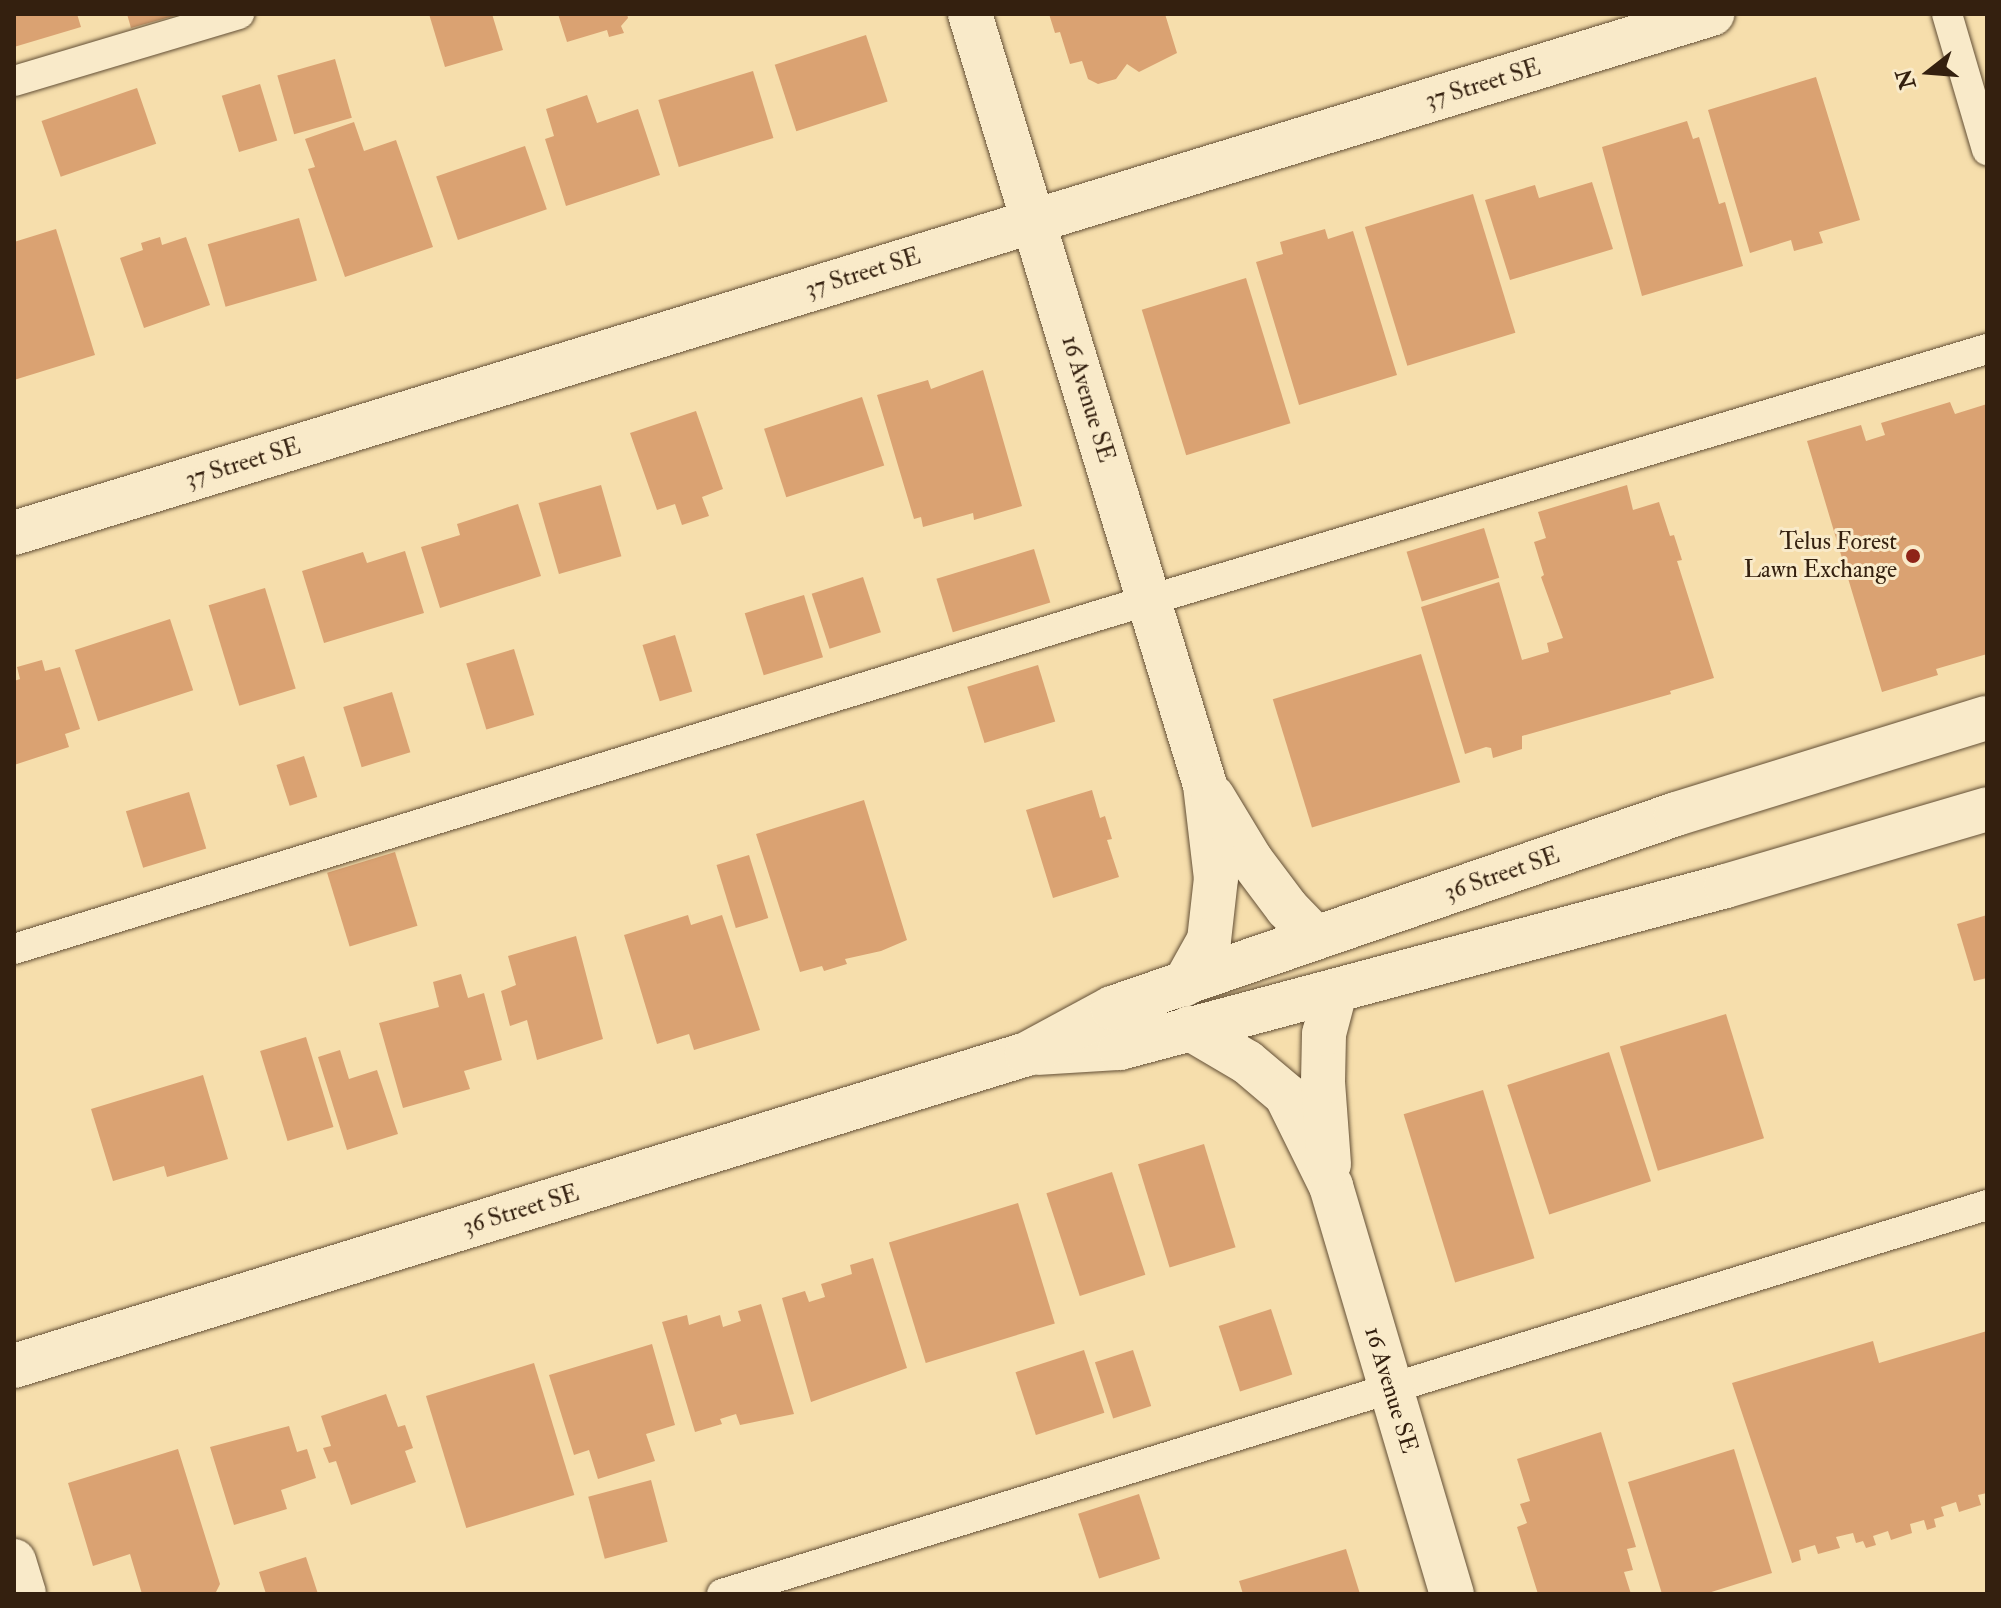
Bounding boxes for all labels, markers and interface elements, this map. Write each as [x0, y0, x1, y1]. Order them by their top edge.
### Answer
north arrow [1889, 32, 1969, 112]
street label: 37 Street SE [1422, 53, 1544, 115]
text: N [1890, 66, 1922, 93]
street label: 37 Street SE [802, 242, 924, 304]
street label: 16 Avenue SE [1055, 332, 1121, 466]
street label: 37 Street SE [182, 432, 304, 494]
place label: Telus Forest Lawn Exchange [1744, 528, 1897, 584]
marker: Telus Forest Lawn Exchange [1904, 547, 1922, 565]
street label: 36 Street SE [1441, 841, 1563, 907]
street label: 36 Street SE [459, 1179, 583, 1241]
street label: 16 Avenue SE [1358, 1323, 1424, 1457]

